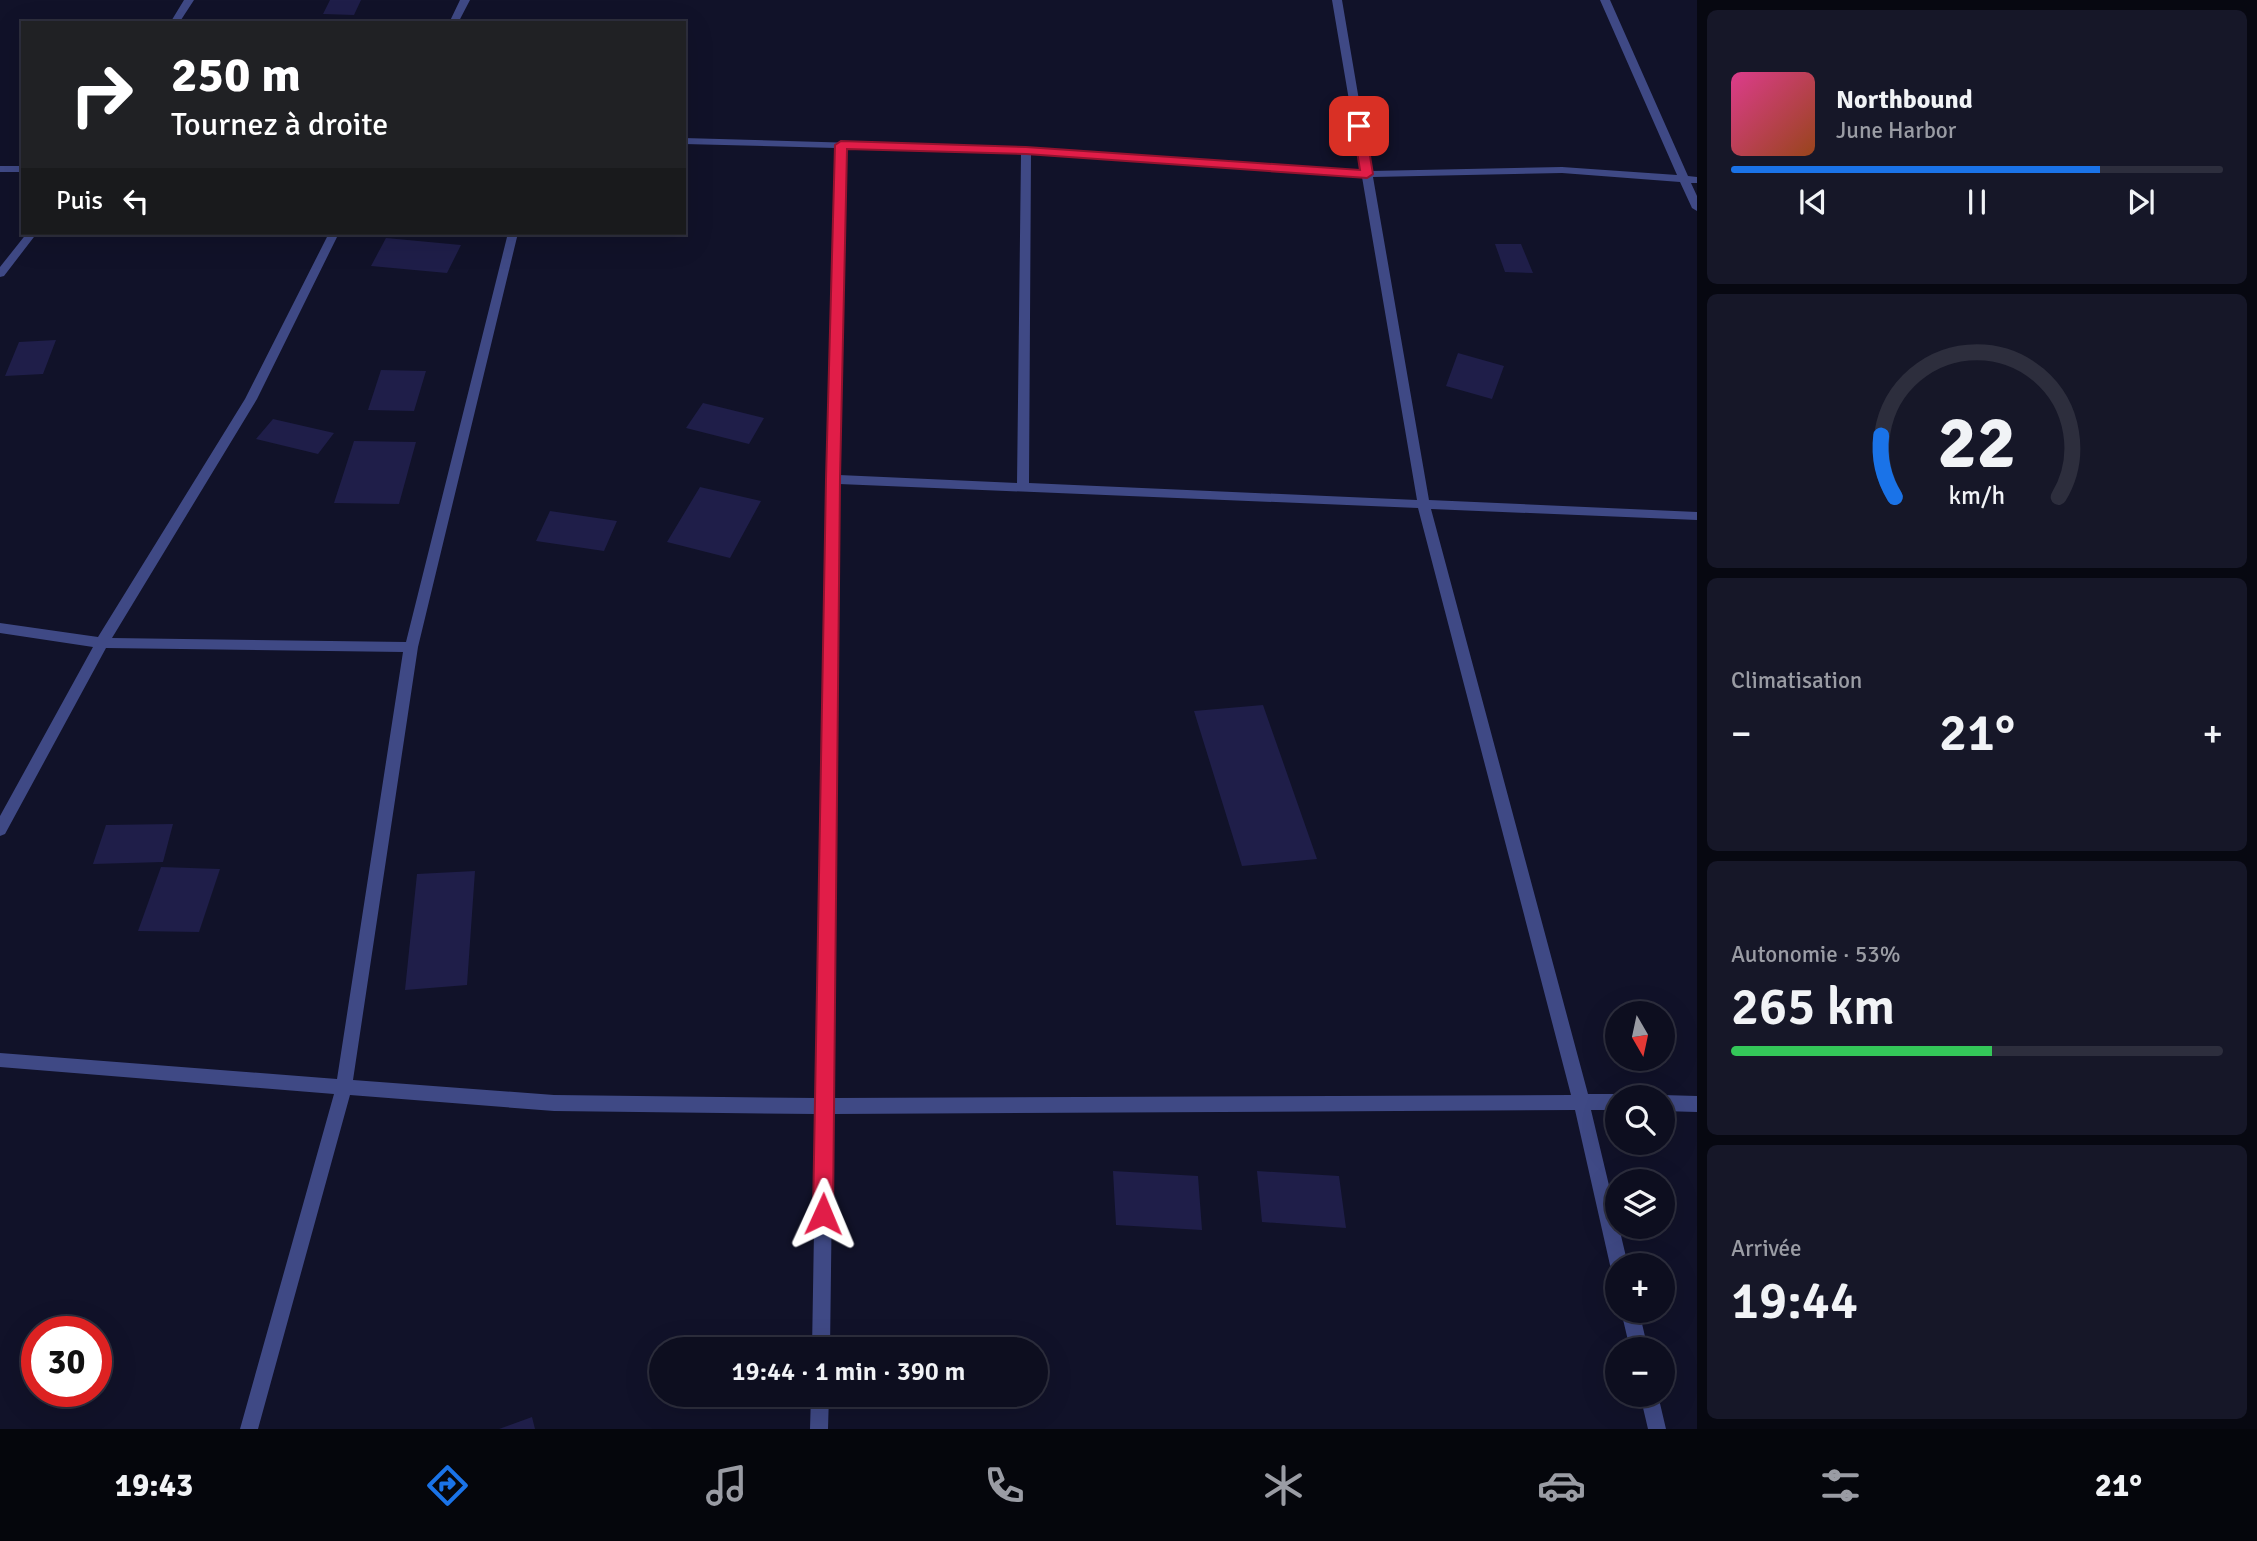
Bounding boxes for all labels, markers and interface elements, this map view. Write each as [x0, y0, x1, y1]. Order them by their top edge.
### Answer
text: 250 m [171, 45, 301, 105]
icon: right [56, 49, 147, 140]
text: Northbound [1836, 84, 1973, 116]
pin [1329, 96, 1389, 156]
text: Tournez à droite [171, 105, 388, 144]
icon: arrive [1340, 107, 1378, 145]
text: June Harbor [1836, 116, 1956, 145]
icon: left [117, 182, 155, 220]
icon: previous [1794, 183, 1832, 221]
icon: pause [1958, 183, 1996, 221]
icon: next [2122, 183, 2160, 221]
text: Puis [56, 185, 103, 217]
text: 22 [1938, 399, 2016, 488]
text: km/h [1949, 479, 2005, 510]
text: Climatisation [1731, 666, 1862, 695]
text: 21° [1939, 701, 2015, 765]
text: − [1731, 710, 1752, 757]
text: + [2202, 710, 2223, 757]
text: Autonomie · 53% [1731, 940, 1901, 969]
text: 265 km [1731, 975, 1895, 1039]
north arrow [1605, 1001, 1675, 1071]
map controls [1605, 1001, 1675, 1407]
button: search [1605, 1085, 1675, 1155]
button: layers [1605, 1169, 1675, 1239]
position arrow [786, 1177, 860, 1251]
text: Arrivée [1731, 1234, 1802, 1263]
button: + [1605, 1253, 1675, 1323]
text: 19:44 [1731, 1269, 1858, 1333]
speed limit sign: 30 [21, 1316, 112, 1407]
button: − [1605, 1337, 1675, 1407]
text: 19:44 · 1 min · 390 m [732, 1356, 965, 1388]
icon: directions [423, 1461, 472, 1510]
icon: music [702, 1461, 751, 1510]
icon: phone [980, 1461, 1029, 1510]
icon: climate [1259, 1461, 1308, 1510]
icon: car [1537, 1461, 1586, 1510]
icon: filters [1816, 1461, 1865, 1510]
text: 19:43 [115, 1466, 193, 1505]
text: 21° [2095, 1466, 2142, 1505]

